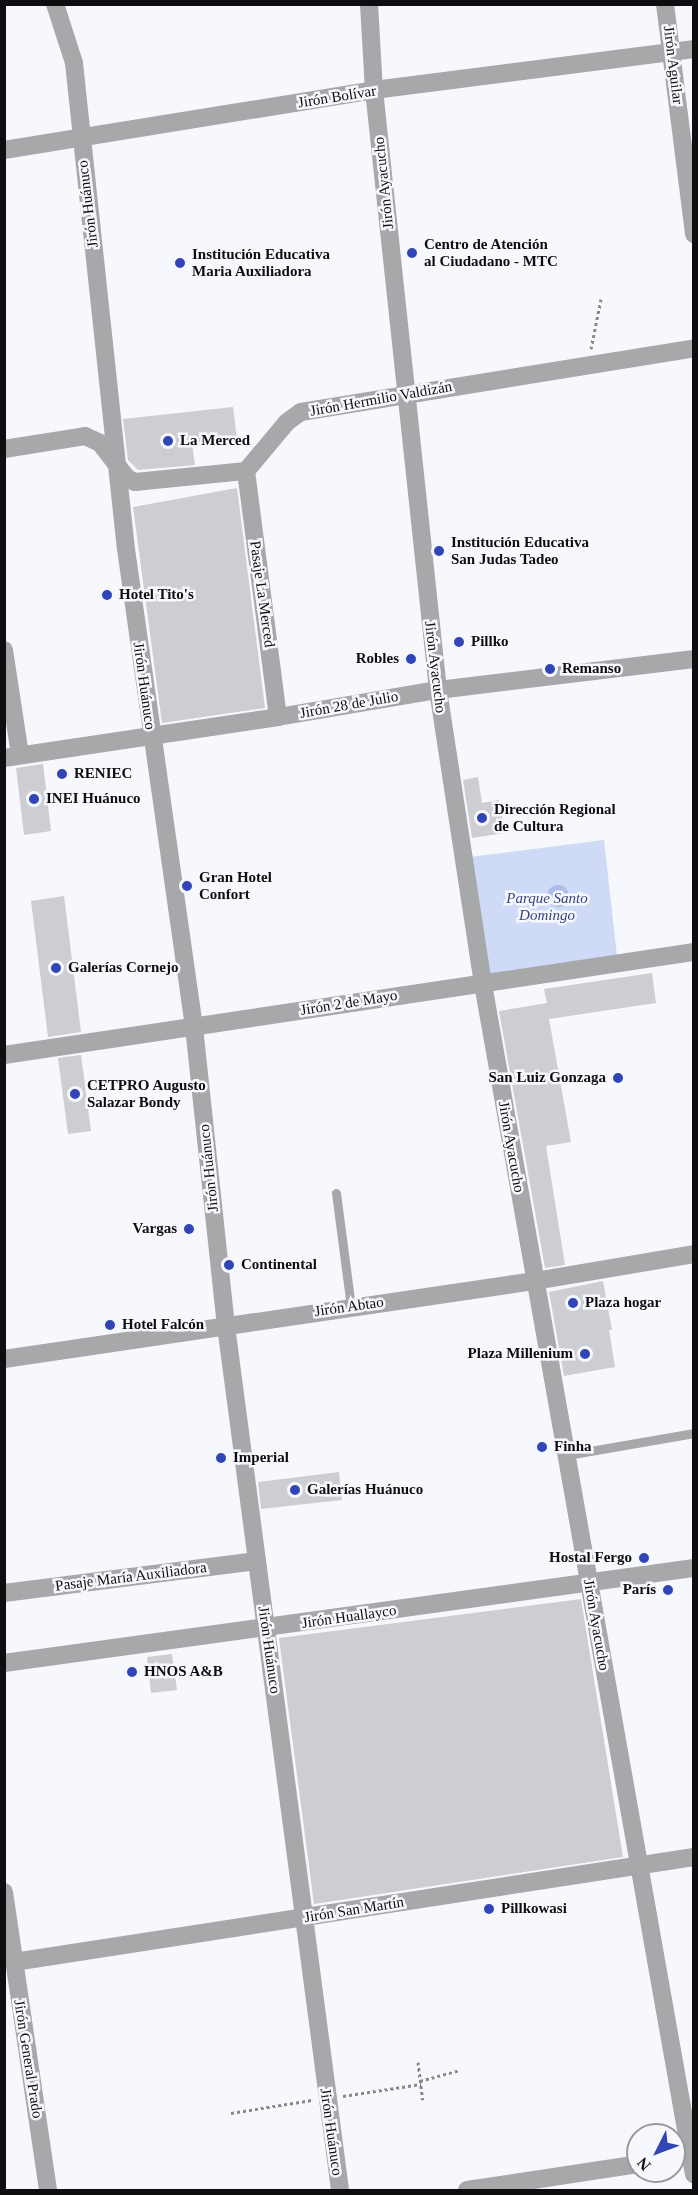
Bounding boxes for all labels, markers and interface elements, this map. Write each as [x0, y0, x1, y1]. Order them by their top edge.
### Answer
street label: Jirón Aguilar [659, 24, 687, 106]
street label: Jirón Bolívar [297, 82, 377, 112]
street label: Jirón Ayacucho [370, 136, 398, 230]
street label: Jirón Huánuco [74, 159, 102, 249]
place label: Centro de Atención al Ciudadano - MTC [424, 235, 558, 270]
place label: Institución Educativa Maria Auxiliadora [192, 245, 330, 280]
marker: Centro de Atención al Ciudadano - MTC [405, 246, 419, 260]
marker: Institución Educativa Maria Auxiliadora [173, 256, 187, 270]
street label: Jirón Hermilio Valdizán [308, 378, 454, 420]
place label: La Merced [180, 432, 250, 450]
marker: La Merced [161, 434, 175, 448]
place label: Institución Educativa San Judas Tadeo [451, 533, 589, 568]
street label: Pasaje La Merced [246, 540, 278, 648]
marker: Institución Educativa San Judas Tadeo [432, 544, 446, 558]
place label: Hotel Tito's [119, 586, 194, 604]
marker: Hotel Tito's [100, 588, 114, 602]
street label: Jirón Ayacucho [420, 620, 450, 714]
place label: Pillko [471, 633, 509, 651]
marker: Pillko [452, 635, 466, 649]
street label: Jirón Huánuco [129, 641, 159, 731]
place label: Robles [356, 650, 399, 668]
marker: Robles [404, 652, 418, 666]
place label: Remanso [562, 660, 621, 678]
marker: Remanso [543, 662, 557, 676]
street label: Jirón 28 de Julio [298, 687, 400, 723]
place label: RENIEC [74, 765, 132, 783]
marker: RENIEC [55, 767, 69, 781]
place label: INEI Huánuco [46, 790, 141, 808]
marker: INEI Huánuco [27, 792, 41, 806]
place label: Dirección Regional de Cultura [494, 800, 616, 835]
marker: Dirección Regional de Cultura [475, 811, 489, 825]
place label: Gran Hotel Confort [199, 868, 272, 903]
marker: Gran Hotel Confort [180, 879, 194, 893]
park label: Parque Santo Domingo [506, 889, 588, 924]
place label: Galerías Cornejo [68, 959, 178, 977]
marker: Galerías Cornejo [49, 961, 63, 975]
street label: Jirón 2 de Mayo [299, 986, 399, 1020]
place label: San Luiz Gonzaga [488, 1069, 606, 1087]
marker: San Luiz Gonzaga [611, 1071, 625, 1085]
place label: CETPRO Augusto Salazar Bondy [87, 1076, 207, 1111]
marker: CETPRO Augusto Salazar Bondy [68, 1087, 82, 1101]
street label: Jirón Ayacucho [494, 1100, 528, 1194]
street label: Jirón Huánuco [195, 1123, 223, 1213]
place label: Vargas [133, 1220, 177, 1238]
marker: Vargas [182, 1222, 196, 1236]
place label: Continental [241, 1256, 317, 1274]
marker: Continental [222, 1258, 236, 1272]
street label: Jirón Abtao [313, 1293, 385, 1321]
place label: Plaza hogar [585, 1294, 661, 1312]
marker: Plaza hogar [566, 1296, 580, 1310]
place label: Hotel Falcón [122, 1316, 204, 1334]
marker: Hotel Falcón [103, 1318, 117, 1332]
place label: Plaza Millenium [468, 1345, 573, 1363]
marker: Plaza Millenium [578, 1347, 592, 1361]
place label: Finha [554, 1438, 592, 1456]
marker: Finha [535, 1440, 549, 1454]
place label: Imperial [233, 1449, 289, 1467]
marker: Imperial [214, 1451, 228, 1465]
place label: Galerías Huánuco [307, 1481, 423, 1499]
marker: Galerías Huánuco [288, 1483, 302, 1497]
place label: Hostal Fergo [549, 1549, 632, 1567]
marker: Hostal Fergo [637, 1551, 651, 1565]
street label: Pasaje María Auxiliadora [54, 1559, 208, 1595]
street label: Jirón Ayacucho [579, 1578, 613, 1672]
place label: París [623, 1581, 656, 1599]
marker: París [661, 1583, 675, 1597]
street label: Jirón Huallayco [301, 1601, 397, 1633]
street label: Jirón Huánuco [254, 1605, 284, 1695]
place label: HNOS A&B [144, 1663, 224, 1681]
marker: HNOS A&B [125, 1665, 139, 1679]
street label: Jirón San Martín [303, 1893, 405, 1927]
place label: Pillkowasi [501, 1900, 567, 1918]
marker: Pillkowasi [482, 1902, 496, 1916]
street label: Jirón General Prado [10, 1998, 46, 2120]
street label: Jirón Huánuco [316, 2087, 346, 2177]
north arrow [626, 2123, 686, 2183]
text: N [634, 2154, 654, 2174]

